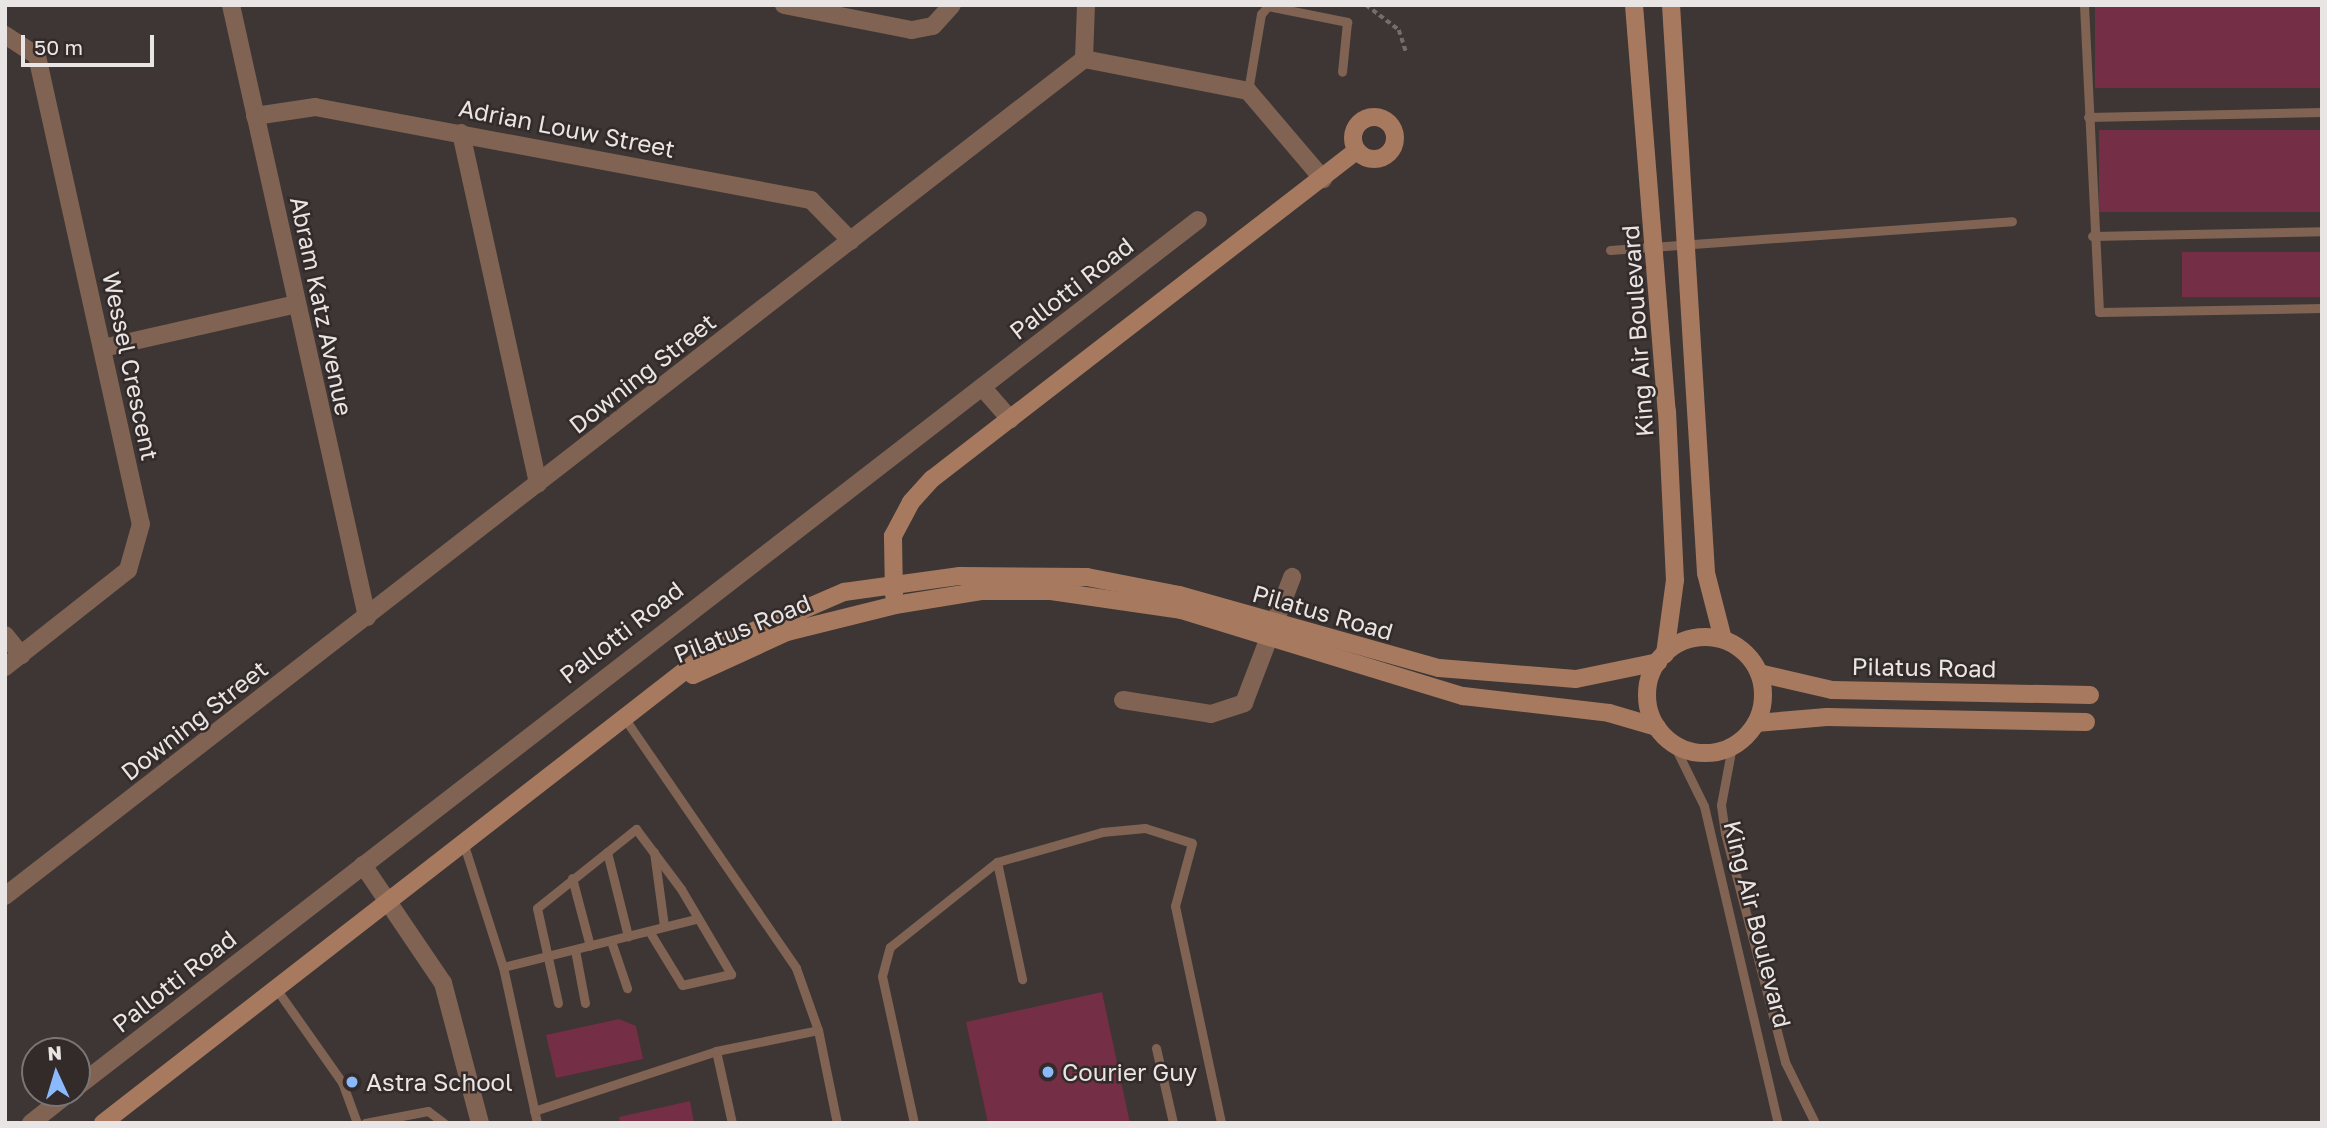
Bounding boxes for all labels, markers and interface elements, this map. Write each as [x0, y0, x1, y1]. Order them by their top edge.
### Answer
scale bar [24, 21, 158, 65]
text: 50 m [34, 34, 83, 60]
street label: Adrian Louw Street [456, 93, 678, 163]
street label: Abram Katz Avenue [285, 194, 359, 418]
street label: King Air Boulevard [1615, 224, 1659, 438]
street label: Pallotti Road [1004, 231, 1138, 345]
street label: Wessel Crescent [97, 269, 165, 463]
street label: Downing Street [563, 307, 721, 439]
street label: Pallotti Road [554, 575, 688, 689]
street label: Pilatus Road [1249, 578, 1397, 646]
street label: Pilatus Road [669, 588, 815, 668]
street label: Pilatus Road [1851, 651, 1997, 683]
street label: Downing Street [115, 654, 273, 786]
street label: King Air Boulevard [1718, 817, 1798, 1031]
street label: Pallotti Road [107, 924, 241, 1038]
north arrow [21, 1037, 91, 1107]
text: N [47, 1041, 63, 1065]
place label: Courier Guy [1062, 1058, 1197, 1086]
marker: Courier Guy [1040, 1064, 1056, 1080]
place label: Astra School [366, 1068, 513, 1096]
marker: Astra School [344, 1074, 360, 1090]

